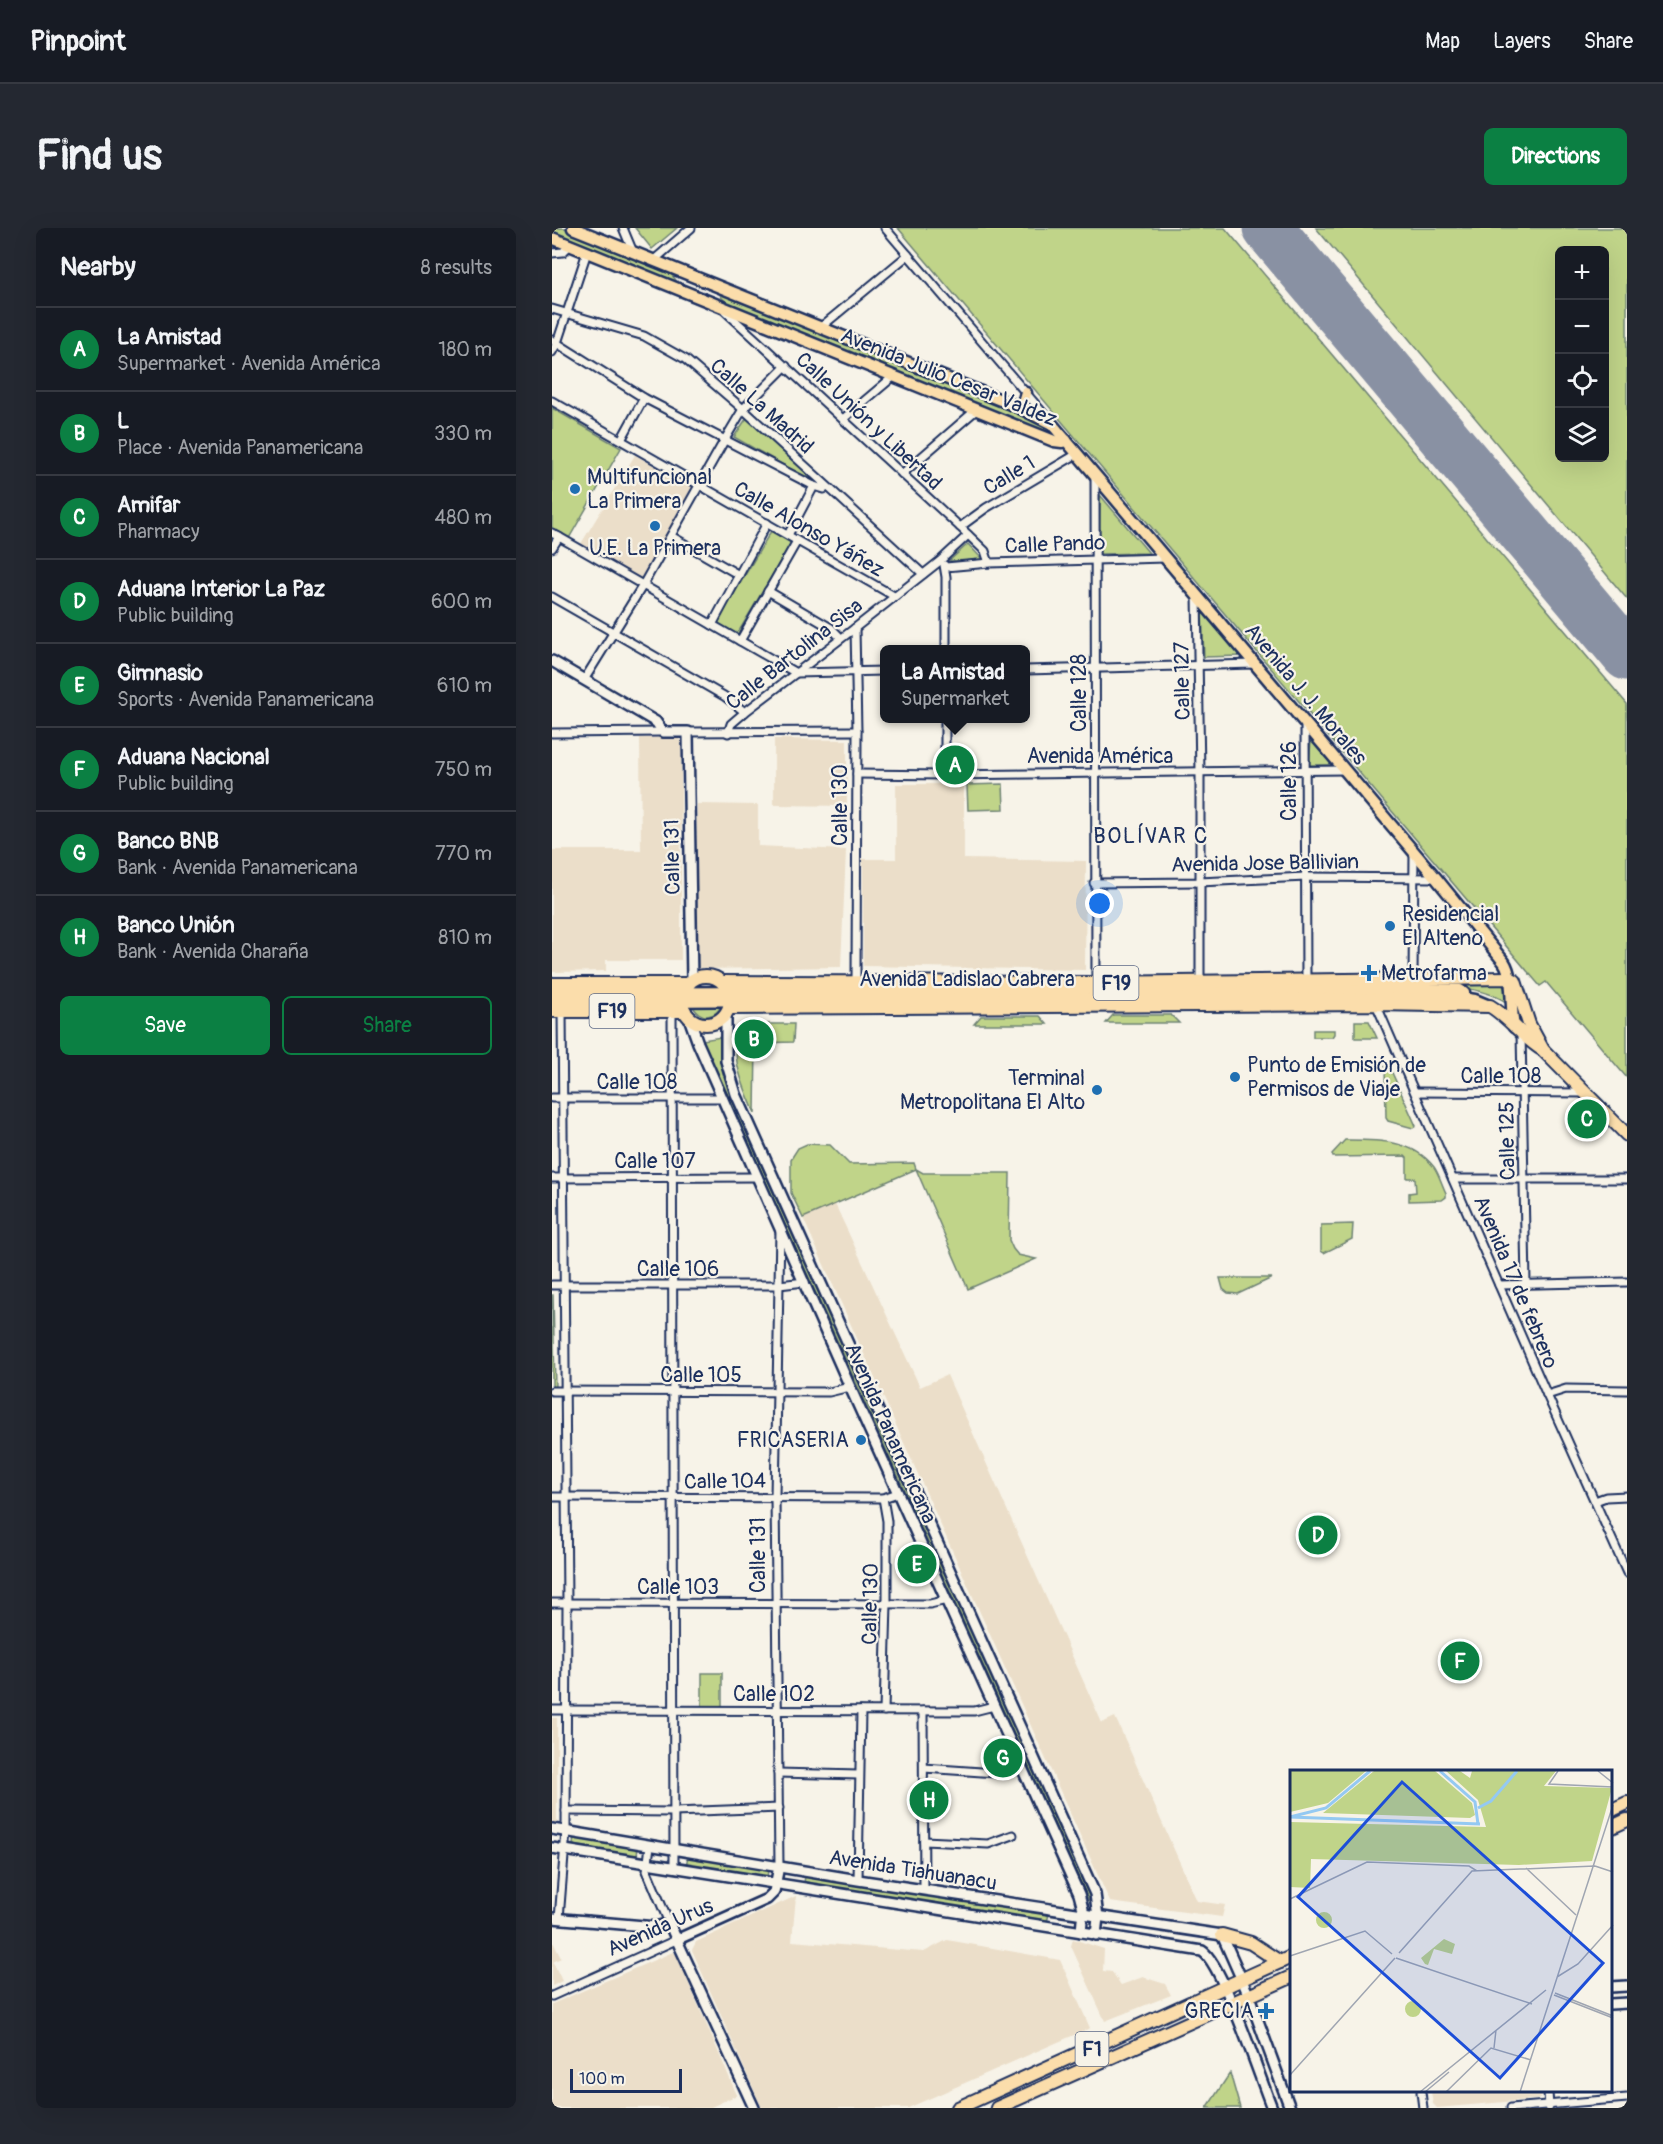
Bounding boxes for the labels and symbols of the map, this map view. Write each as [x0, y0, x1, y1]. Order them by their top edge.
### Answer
street label: Avenida Julio Cesar Valdez [837, 322, 1061, 433]
street label: Calle Unión y Libertad [790, 346, 948, 496]
street label: Calle La Madrid [704, 353, 819, 460]
street label: Calle 1 [978, 449, 1040, 501]
place label: Multifuncional La Primera [587, 464, 712, 515]
street label: Calle Alonso Yáñez [729, 475, 889, 584]
marker: Multifuncional La Primera [568, 482, 582, 496]
marker: U.E. La Primera [648, 519, 662, 533]
street label: Calle Pando [1004, 529, 1106, 560]
place label: U.E. La Primera [589, 535, 721, 562]
street label: Calle Bartolina Sisa [720, 593, 868, 716]
street label: Avenida J. J. Morales [1238, 618, 1373, 771]
street label: Calle 127 [1168, 641, 1197, 721]
street label: Calle 128 [1066, 654, 1093, 732]
street label: Calle 126 [1276, 741, 1303, 821]
pin: A [936, 742, 974, 788]
street label: Avenida América [1027, 743, 1173, 770]
street label: Calle 130 [827, 764, 854, 846]
street label: Calle 131 [658, 819, 687, 895]
district label: BOLÍVAR C [1093, 822, 1209, 850]
street label: Avenida Jose Ballivian [1171, 848, 1359, 879]
your location [1085, 889, 1114, 918]
place label: Residencial El Alteno [1402, 901, 1499, 952]
marker: Residencial El Alteno [1383, 919, 1397, 933]
place label: Metrofarma [1381, 960, 1487, 987]
street label: Avenida Ladislao Cabrera [859, 966, 1075, 993]
road number: F19 [1094, 966, 1138, 1000]
marker: Metrofarma [1362, 966, 1376, 980]
road number: F19 [590, 994, 634, 1028]
pin: B [734, 1016, 774, 1062]
place label: Punto de Emisión de Permisos de Viaje [1247, 1052, 1426, 1103]
street label: Calle 108 [1461, 1063, 1541, 1090]
place label: Terminal Metropolitana El Alto [900, 1065, 1085, 1116]
street label: Calle 108 [597, 1069, 677, 1096]
marker: Punto de Emisión de Permisos de Viaje [1228, 1070, 1242, 1084]
marker: Terminal Metropolitana El Alto [1090, 1083, 1104, 1097]
pin: C [1568, 1096, 1606, 1142]
street label: Calle 125 [1493, 1101, 1522, 1181]
street label: Calle 107 [614, 1148, 696, 1175]
street label: Avenida 17 de febrero [1467, 1192, 1564, 1373]
street label: Calle 106 [637, 1256, 719, 1283]
street label: Avenida Panamericana [839, 1339, 943, 1528]
street label: Calle 105 [660, 1362, 742, 1389]
place label: FRICASERIA [737, 1427, 849, 1454]
marker: FRICASERIA [854, 1433, 868, 1447]
street label: Calle 104 [684, 1467, 766, 1496]
pin: D [1298, 1512, 1338, 1558]
street label: Calle 131 [745, 1517, 772, 1593]
pin: E [898, 1542, 937, 1586]
street label: Calle 130 [856, 1563, 885, 1645]
street label: Calle 103 [637, 1574, 719, 1601]
pin: F [1440, 1638, 1480, 1684]
street label: Calle 102 [733, 1681, 815, 1708]
pin: G [984, 1736, 1022, 1780]
inset map [1290, 1770, 1612, 2093]
pin: H [910, 1778, 949, 1822]
street label: Avenida Tiahuanacu [827, 1844, 999, 1897]
street label: Avenida Urus [603, 1892, 718, 1963]
place label: GRECIA [1184, 1998, 1254, 2025]
marker: GRECIA [1259, 2004, 1273, 2018]
road number: F1 [1076, 2032, 1108, 2066]
scale bar [570, 2066, 682, 2094]

